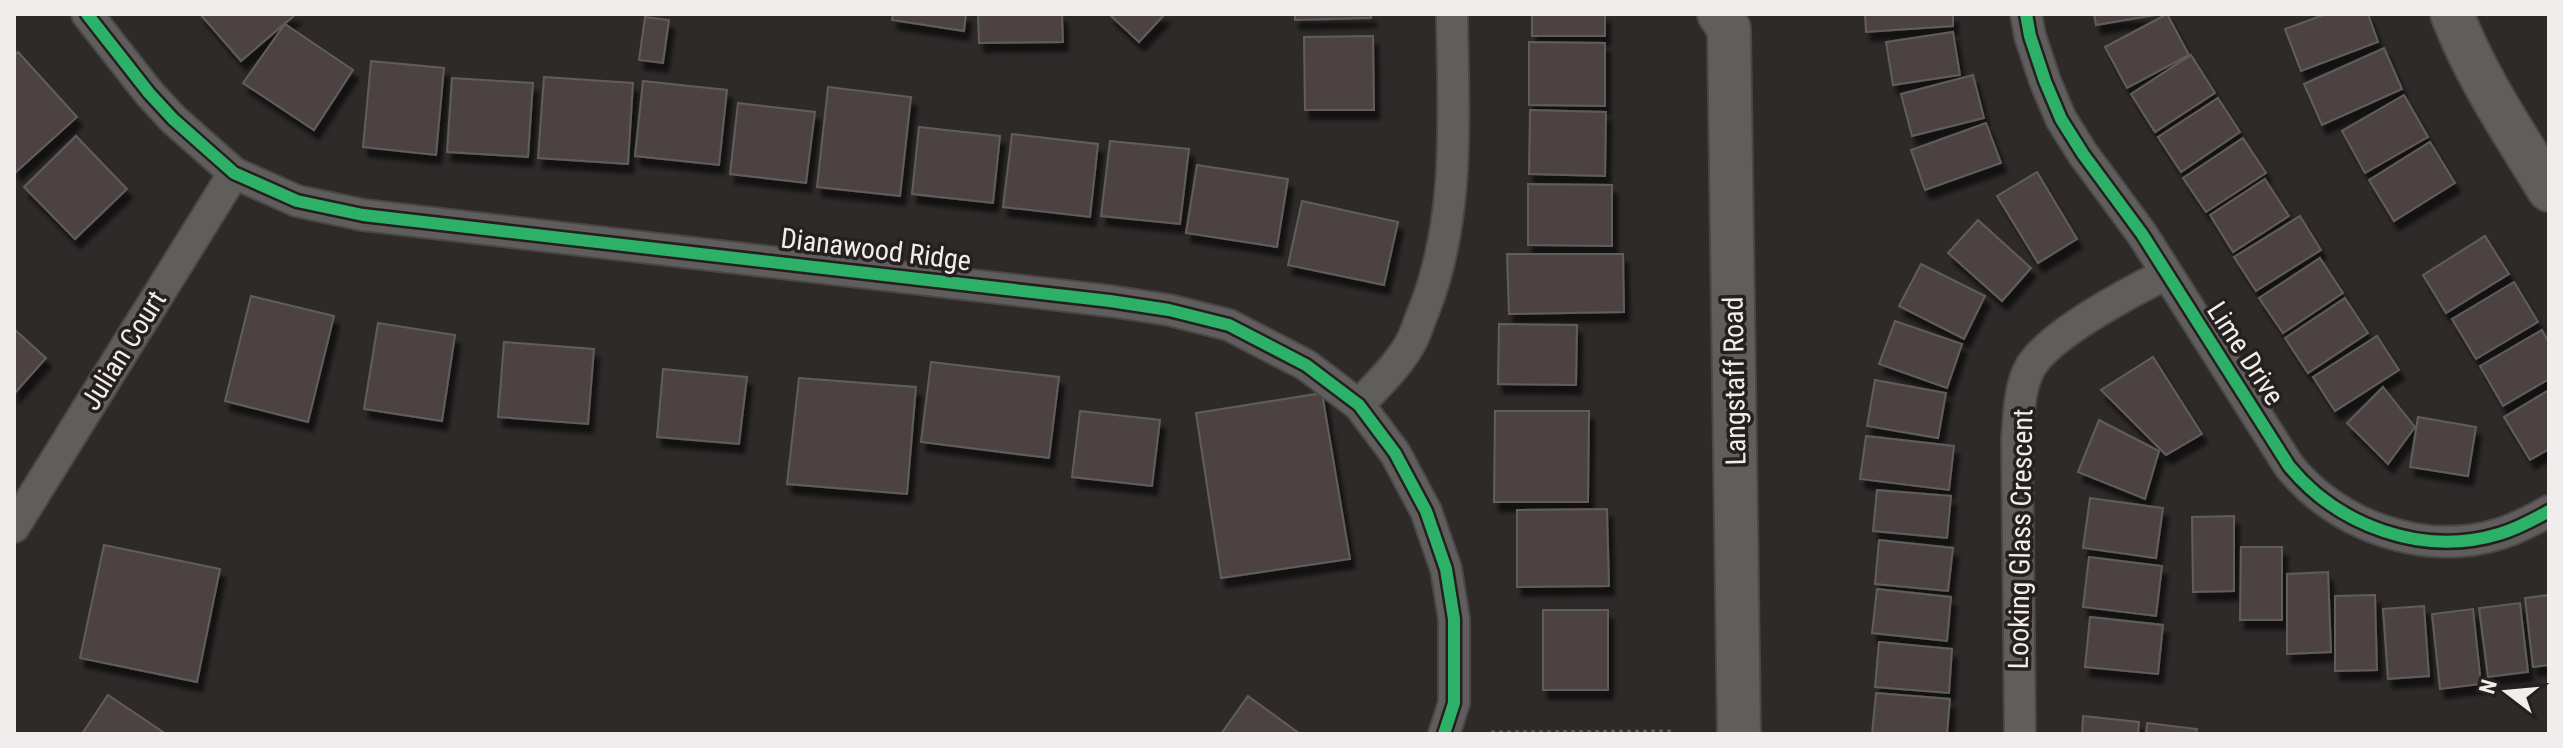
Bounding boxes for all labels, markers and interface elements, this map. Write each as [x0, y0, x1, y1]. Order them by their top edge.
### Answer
street label: Dianawood Ridge [779, 221, 973, 278]
street label: Julian Court [74, 285, 173, 416]
street label: Langstaff Road [1717, 296, 1752, 466]
street label: Lime Drive [2200, 296, 2291, 411]
street label: Looking Glass Crescent [2002, 408, 2039, 670]
north arrow [2467, 652, 2547, 732]
text: N [2474, 677, 2502, 697]

